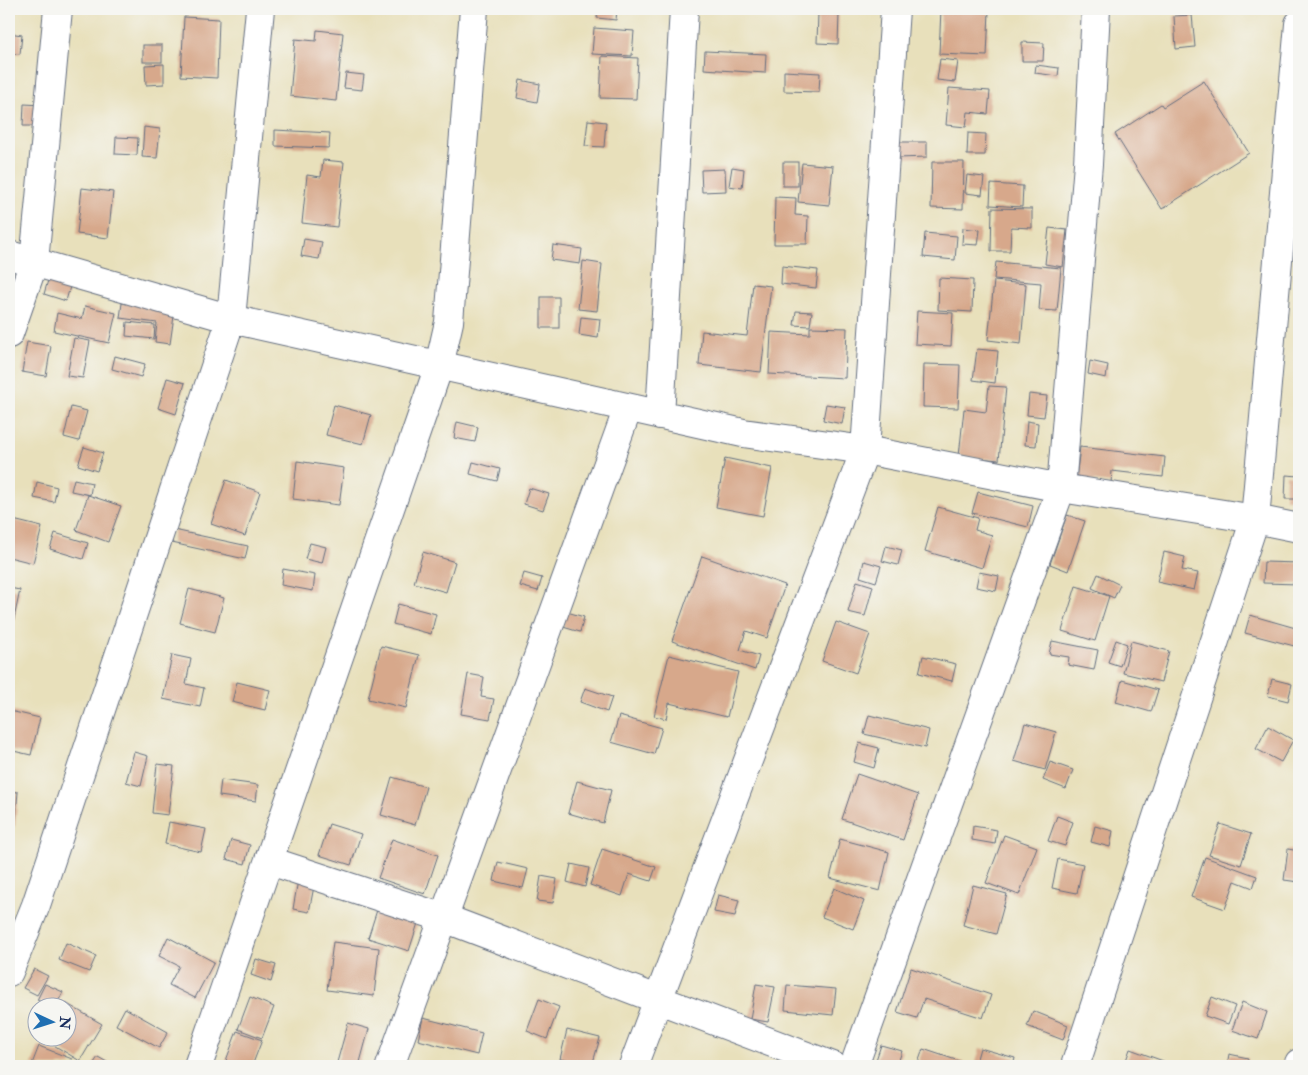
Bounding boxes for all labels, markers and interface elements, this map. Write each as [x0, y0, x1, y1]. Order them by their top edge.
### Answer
north arrow [28, 998, 78, 1048]
text: N [56, 1015, 73, 1030]

